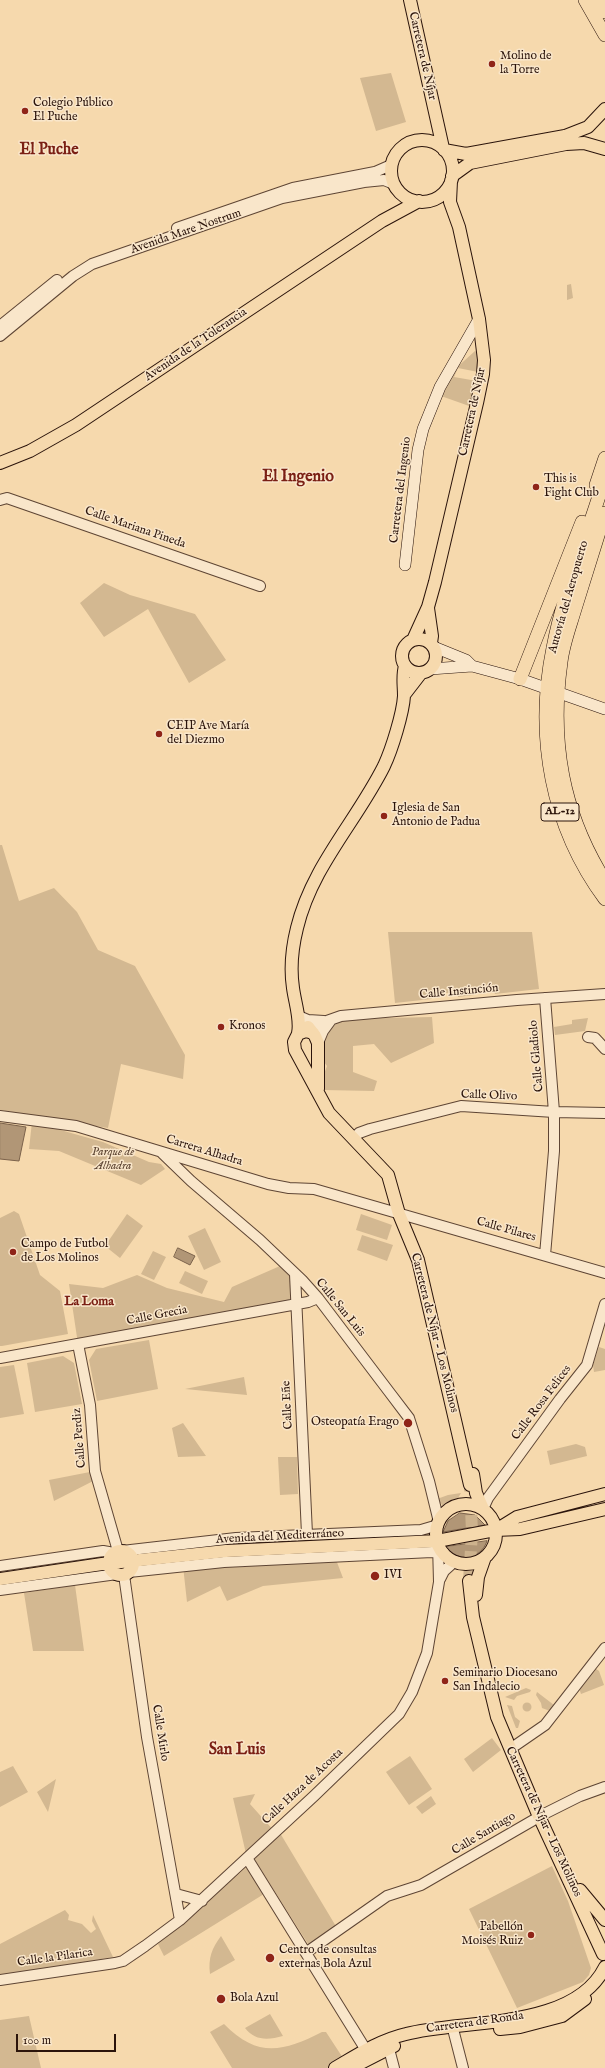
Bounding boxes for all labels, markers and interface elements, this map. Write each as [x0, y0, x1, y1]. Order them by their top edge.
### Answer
street label: Carretera de Níjar [405, 10, 439, 102]
place label: Molino de la Torre [500, 50, 551, 78]
marker: Molino de la Torre [487, 59, 497, 69]
place label: Colegio Público El Puche [33, 97, 113, 125]
marker: Colegio Público El Puche [20, 106, 30, 116]
district label: El Puche [19, 141, 79, 161]
street label: Avenida Mare Nostrum [129, 206, 243, 258]
street label: Avenida de la Tolerancia [142, 305, 250, 385]
street label: Carretera de Níjar [457, 366, 489, 458]
street label: Carretera del Ingenio [387, 436, 415, 544]
district label: El Ingenio [262, 468, 334, 488]
place label: This is Fight Club [544, 473, 599, 501]
marker: This is Fight Club [531, 482, 541, 492]
street label: Calle Mariana Pineda [83, 504, 187, 552]
street label: Autovía del Aeropuerto [546, 539, 592, 655]
place label: CEIP Ave María del Diezmo [167, 720, 249, 748]
marker: CEIP Ave María del Diezmo [154, 729, 164, 739]
place label: Iglesia de San Antonio de Padua [392, 802, 480, 830]
road number: AL-12 [541, 803, 579, 821]
marker: Iglesia de San Antonio de Padua [379, 811, 389, 821]
street label: Calle Instinción [419, 981, 499, 1003]
street label: Calle Gladiolo [527, 1019, 547, 1093]
place label: Kronos [229, 1020, 266, 1034]
marker: Kronos [216, 1022, 226, 1032]
street label: Calle Olivo [461, 1088, 517, 1104]
street label: Carrera Alhadra [164, 1133, 244, 1169]
park label: Parque de Alhadra [92, 1146, 134, 1174]
street label: Calle Pilares [475, 1215, 537, 1245]
place label: Campo de Futbol de Los Molinos [21, 1238, 108, 1266]
marker: Campo de Futbol de Los Molinos [8, 1247, 18, 1257]
street label: Carretera de Níjar - Los Molinos [407, 1252, 461, 1414]
street label: Calle San Luis [312, 1276, 368, 1340]
district label: La Loma [64, 1294, 114, 1310]
street label: Calle Grecia [125, 1303, 189, 1329]
street label: Calle Rosa Felices [509, 1363, 575, 1443]
street label: Calle Eñe [280, 1380, 296, 1430]
street label: Calle Perdiz [70, 1407, 90, 1469]
place label: Osteopatía Erago [311, 1416, 399, 1430]
marker: Osteopatía Erago [402, 1417, 414, 1429]
street label: Avenida del Mediterráneo [215, 1526, 345, 1548]
place label: IVI [384, 1569, 402, 1583]
marker: IVI [369, 1570, 381, 1582]
place label: Seminario Diocesano San Indalecio [453, 1667, 558, 1695]
marker: Seminario Diocesano San Indalecio [440, 1676, 450, 1686]
street label: Calle Mirlo [148, 1704, 172, 1762]
district label: San Luis [209, 1741, 265, 1761]
street label: Carretera de Níjar - Los Molinos [502, 1745, 584, 1899]
street label: Calle Haza de Acosta [260, 1746, 346, 1828]
street label: Calle Santiago [450, 1809, 518, 1859]
place label: Pabellón Moisés Ruiz [462, 1921, 523, 1949]
marker: Pabellón Moisés Ruiz [526, 1930, 536, 1940]
place label: Centro de consultas externas Bola Azul [279, 1944, 377, 1972]
street label: Calle la Pilarica [16, 1946, 94, 1970]
marker: Centro de consultas externas Bola Azul [264, 1952, 276, 1964]
place label: Bola Azul [230, 1992, 279, 2006]
marker: Bola Azul [215, 1993, 227, 2005]
street label: Carretera de Ronda [426, 2009, 524, 2037]
scale bar [18, 2026, 118, 2052]
text: 100 m [23, 2033, 51, 2048]

